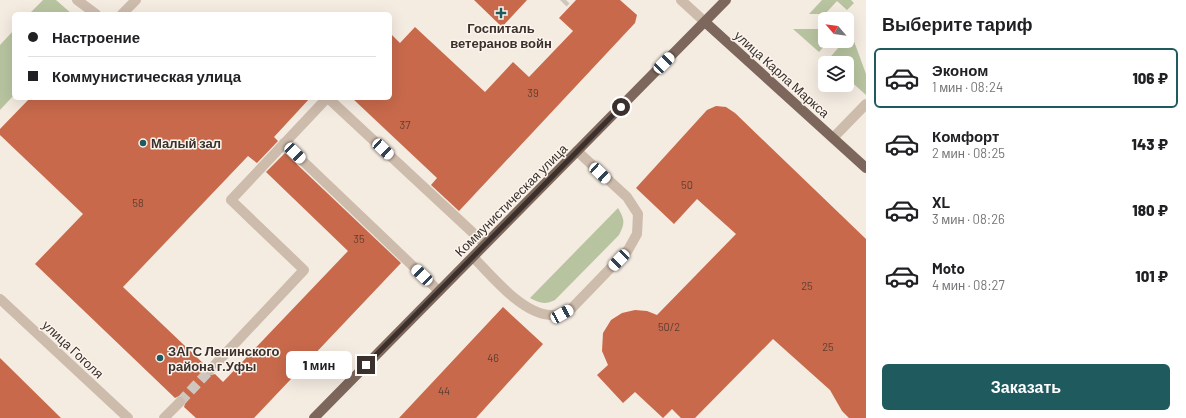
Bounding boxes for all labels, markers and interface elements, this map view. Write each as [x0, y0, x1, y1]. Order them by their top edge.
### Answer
marker: Госпиталь ветеранов войн [495, 7, 507, 19]
north arrow [818, 12, 854, 48]
map controls [818, 12, 854, 92]
text: Выберите тариф [882, 13, 1033, 35]
place label: Госпиталь ветеранов войн [450, 20, 552, 51]
street label: улица Карла Маркса [731, 27, 833, 121]
text: Настроение [52, 28, 140, 46]
car [651, 50, 677, 76]
button: layers [818, 56, 854, 92]
icon: car [884, 60, 920, 96]
text: Эконом [932, 61, 988, 79]
text: Коммунистическая улица [52, 67, 241, 85]
text: 106 ₽ [1132, 69, 1168, 87]
text: 1 мин · 08:24 [932, 79, 1003, 95]
house number: 39 [527, 86, 539, 99]
route start [612, 98, 630, 116]
house number: 37 [400, 118, 410, 131]
icon: car [884, 126, 920, 162]
text: Комфорт [932, 127, 999, 145]
place label: Малый зал [151, 135, 221, 151]
text: 143 ₽ [1132, 135, 1168, 153]
car [370, 136, 396, 162]
marker: Малый зал [138, 138, 148, 148]
car [282, 140, 308, 166]
street label: Коммунистическая улица [451, 140, 571, 260]
text: 2 мин · 08:25 [932, 145, 1005, 161]
car [587, 160, 613, 186]
house number: 50 [681, 178, 693, 191]
icon: car [884, 192, 920, 228]
text: XL [932, 193, 950, 211]
house number: 58 [132, 196, 144, 209]
text: 180 ₽ [1132, 201, 1168, 219]
text: 3 мин · 08:26 [932, 211, 1005, 227]
house number: 35 [353, 232, 365, 245]
car [606, 247, 632, 273]
icon: car [884, 258, 920, 294]
text: Moto [932, 259, 965, 277]
car [409, 262, 435, 288]
text: 101 ₽ [1135, 267, 1168, 285]
text: 4 мин · 08:27 [932, 277, 1005, 293]
house number: 25 [801, 279, 813, 292]
car [549, 303, 575, 325]
street label: улица Гоголя [39, 317, 107, 381]
house number: 50/2 [658, 320, 680, 333]
house number: 25 [822, 340, 834, 353]
place label: ЗАГС Ленинского района г.Уфы [168, 343, 280, 374]
callout: 1 мин [286, 351, 352, 379]
house number: 46 [487, 351, 499, 364]
marker: ЗАГС Ленинского района г.Уфы [155, 353, 165, 363]
route end [357, 356, 375, 374]
text: 1 мин [303, 357, 335, 373]
button: Заказать [882, 364, 1170, 410]
house number: 44 [438, 384, 450, 397]

